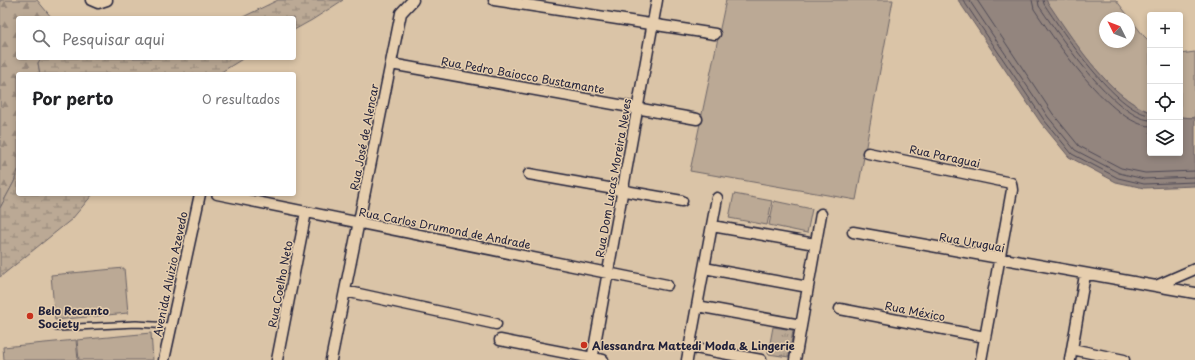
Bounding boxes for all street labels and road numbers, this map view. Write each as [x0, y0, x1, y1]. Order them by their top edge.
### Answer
street label: Rua Pedro Baiocco Bustamante [440, 52, 606, 98]
street label: Rua José de Alencar [345, 81, 383, 192]
street label: Rua Dom Lucas Moreira Neves [591, 97, 635, 259]
street label: Rua Paraguai [908, 140, 982, 172]
street label: Rua Carlos Drumond de Andrade [358, 203, 532, 253]
street label: Avenida Aluizio Azevedo [148, 210, 192, 338]
street label: Rua Uruguai [938, 228, 1006, 256]
street label: Rua Coelho Neto [263, 239, 297, 329]
street label: Rua México [883, 297, 947, 325]

